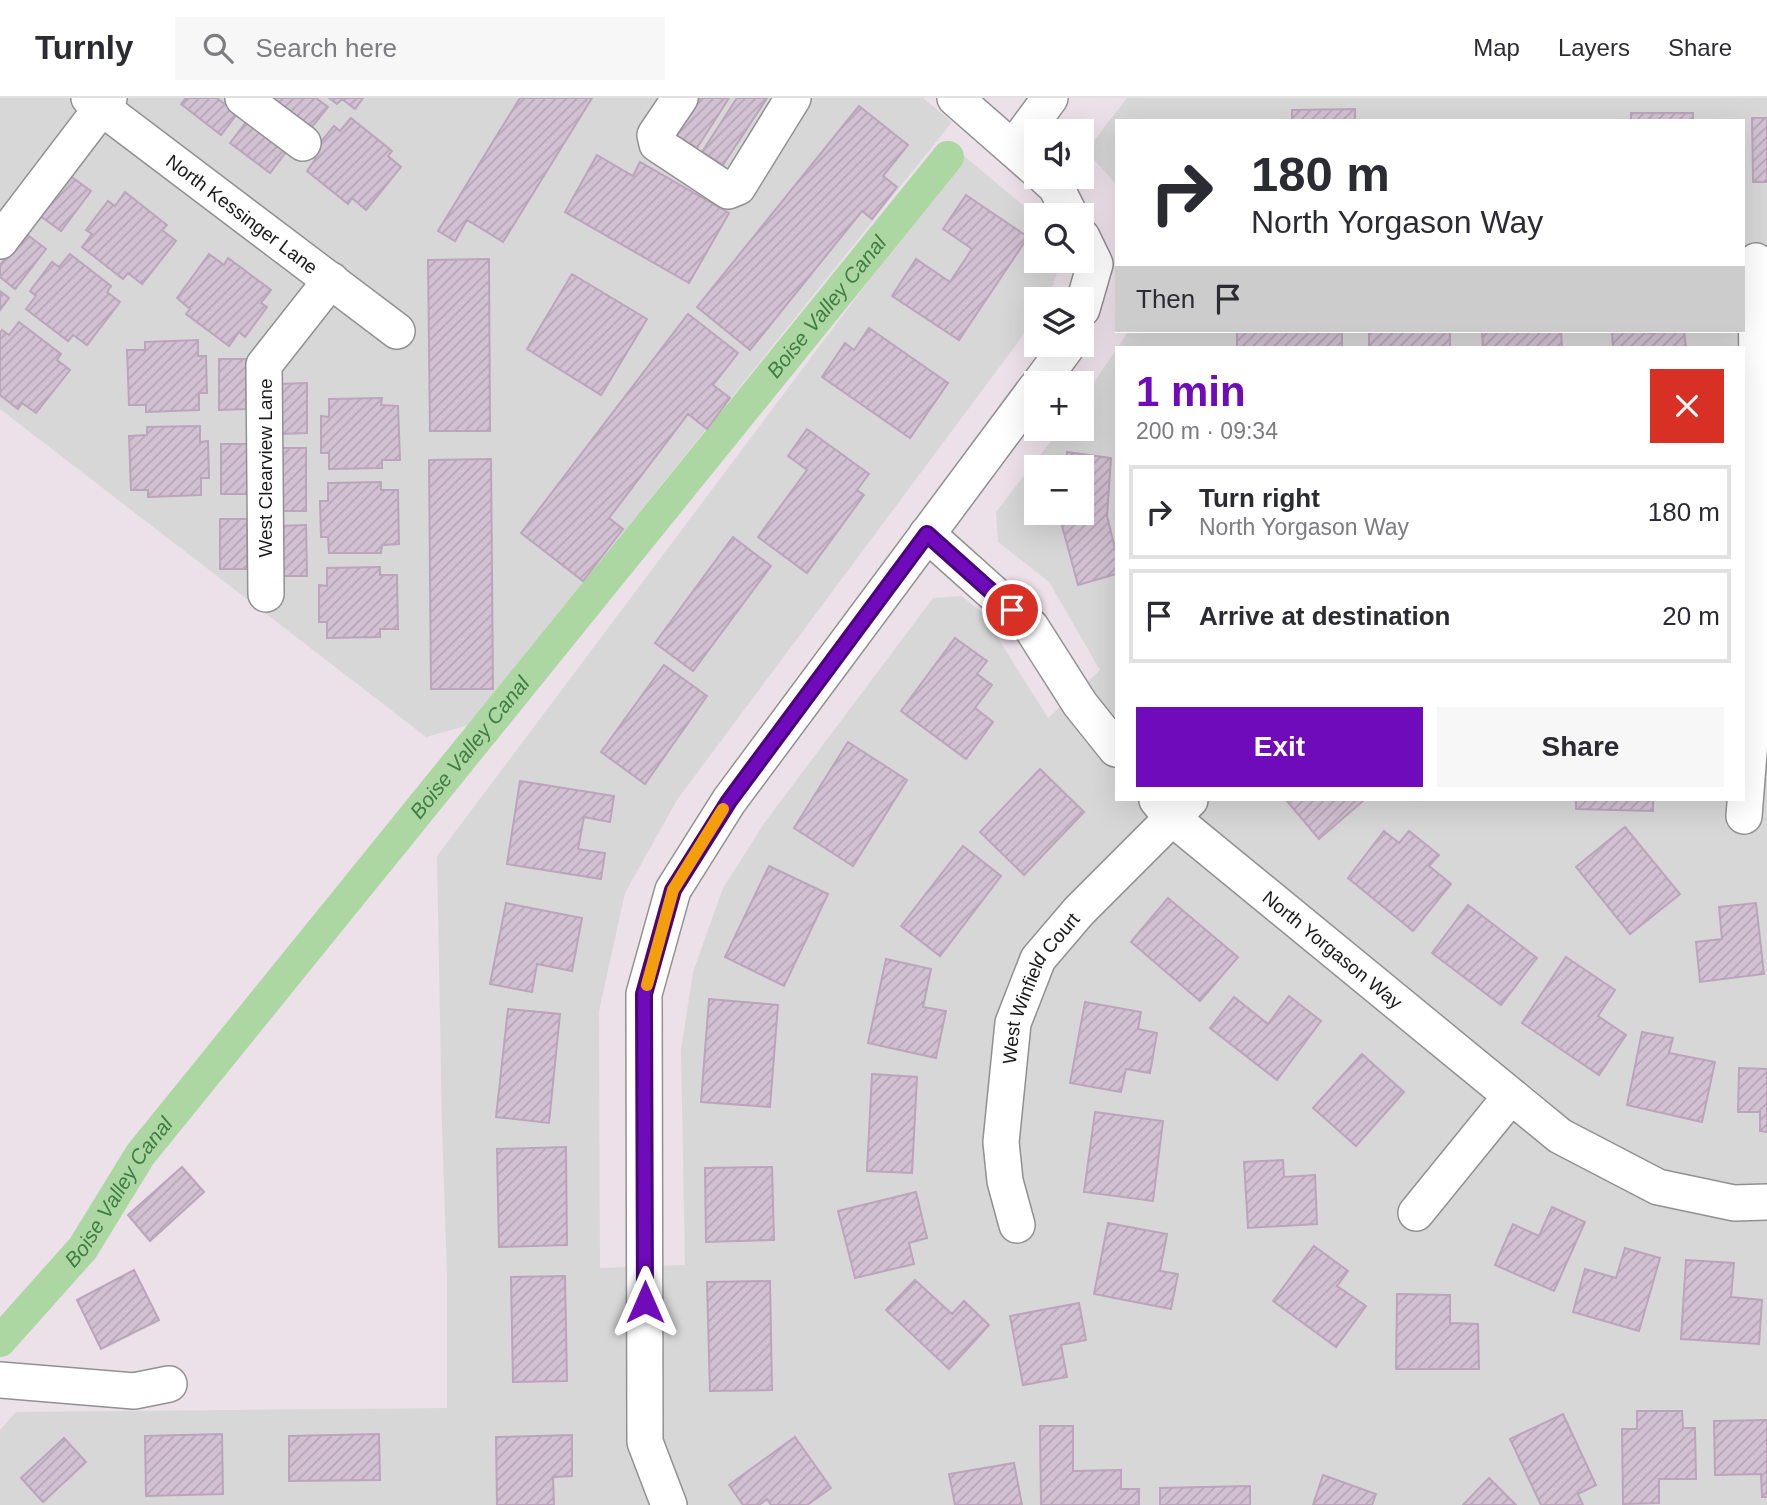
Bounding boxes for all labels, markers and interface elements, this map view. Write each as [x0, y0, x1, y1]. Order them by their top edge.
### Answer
search box [175, 17, 665, 80]
text: Turnly [35, 29, 133, 66]
icon: search [199, 29, 237, 67]
text: Search here [255, 33, 397, 63]
text: Map [1473, 34, 1520, 61]
text: Layers [1558, 34, 1630, 61]
text: Share [1668, 34, 1732, 61]
map controls [1024, 119, 1094, 525]
button: sound [1024, 119, 1094, 189]
icon: right [1136, 147, 1227, 238]
text: 180 m [1251, 147, 1390, 201]
street label: North Kessinger Lane [162, 150, 322, 278]
button: search [1024, 203, 1094, 273]
text: North Yorgason Way [1251, 204, 1543, 240]
water label: Boise Valley Canal [762, 230, 891, 382]
icon: arrive [1209, 280, 1247, 318]
text: Then [1136, 284, 1195, 314]
button: layers [1024, 287, 1094, 357]
text: 1 min [1136, 368, 1246, 415]
button: close [1650, 369, 1724, 443]
button: + [1024, 371, 1094, 441]
street label: West Clearview Lane [255, 378, 276, 558]
text: 200 m · 09:34 [1136, 418, 1278, 444]
button: − [1024, 455, 1094, 525]
text: Turn right [1199, 483, 1320, 513]
icon: right [1140, 493, 1178, 531]
text: 180 m [1648, 497, 1720, 527]
text: North Yorgason Way [1199, 514, 1409, 540]
pin [982, 580, 1042, 640]
icon: arrive [993, 591, 1031, 629]
icon: arrive [1140, 597, 1178, 635]
text: Arrive at destination [1199, 601, 1450, 631]
text: 20 m [1662, 601, 1720, 631]
water label: Boise Valley Canal [405, 671, 535, 823]
button: Exit [1136, 707, 1423, 787]
button: Share [1437, 707, 1724, 787]
street label: North Yorgason Way [1258, 887, 1406, 1013]
street label: West Winfield Court [999, 908, 1084, 1065]
water label: Boise Valley Canal [60, 1111, 178, 1271]
position arrow [608, 1265, 682, 1339]

